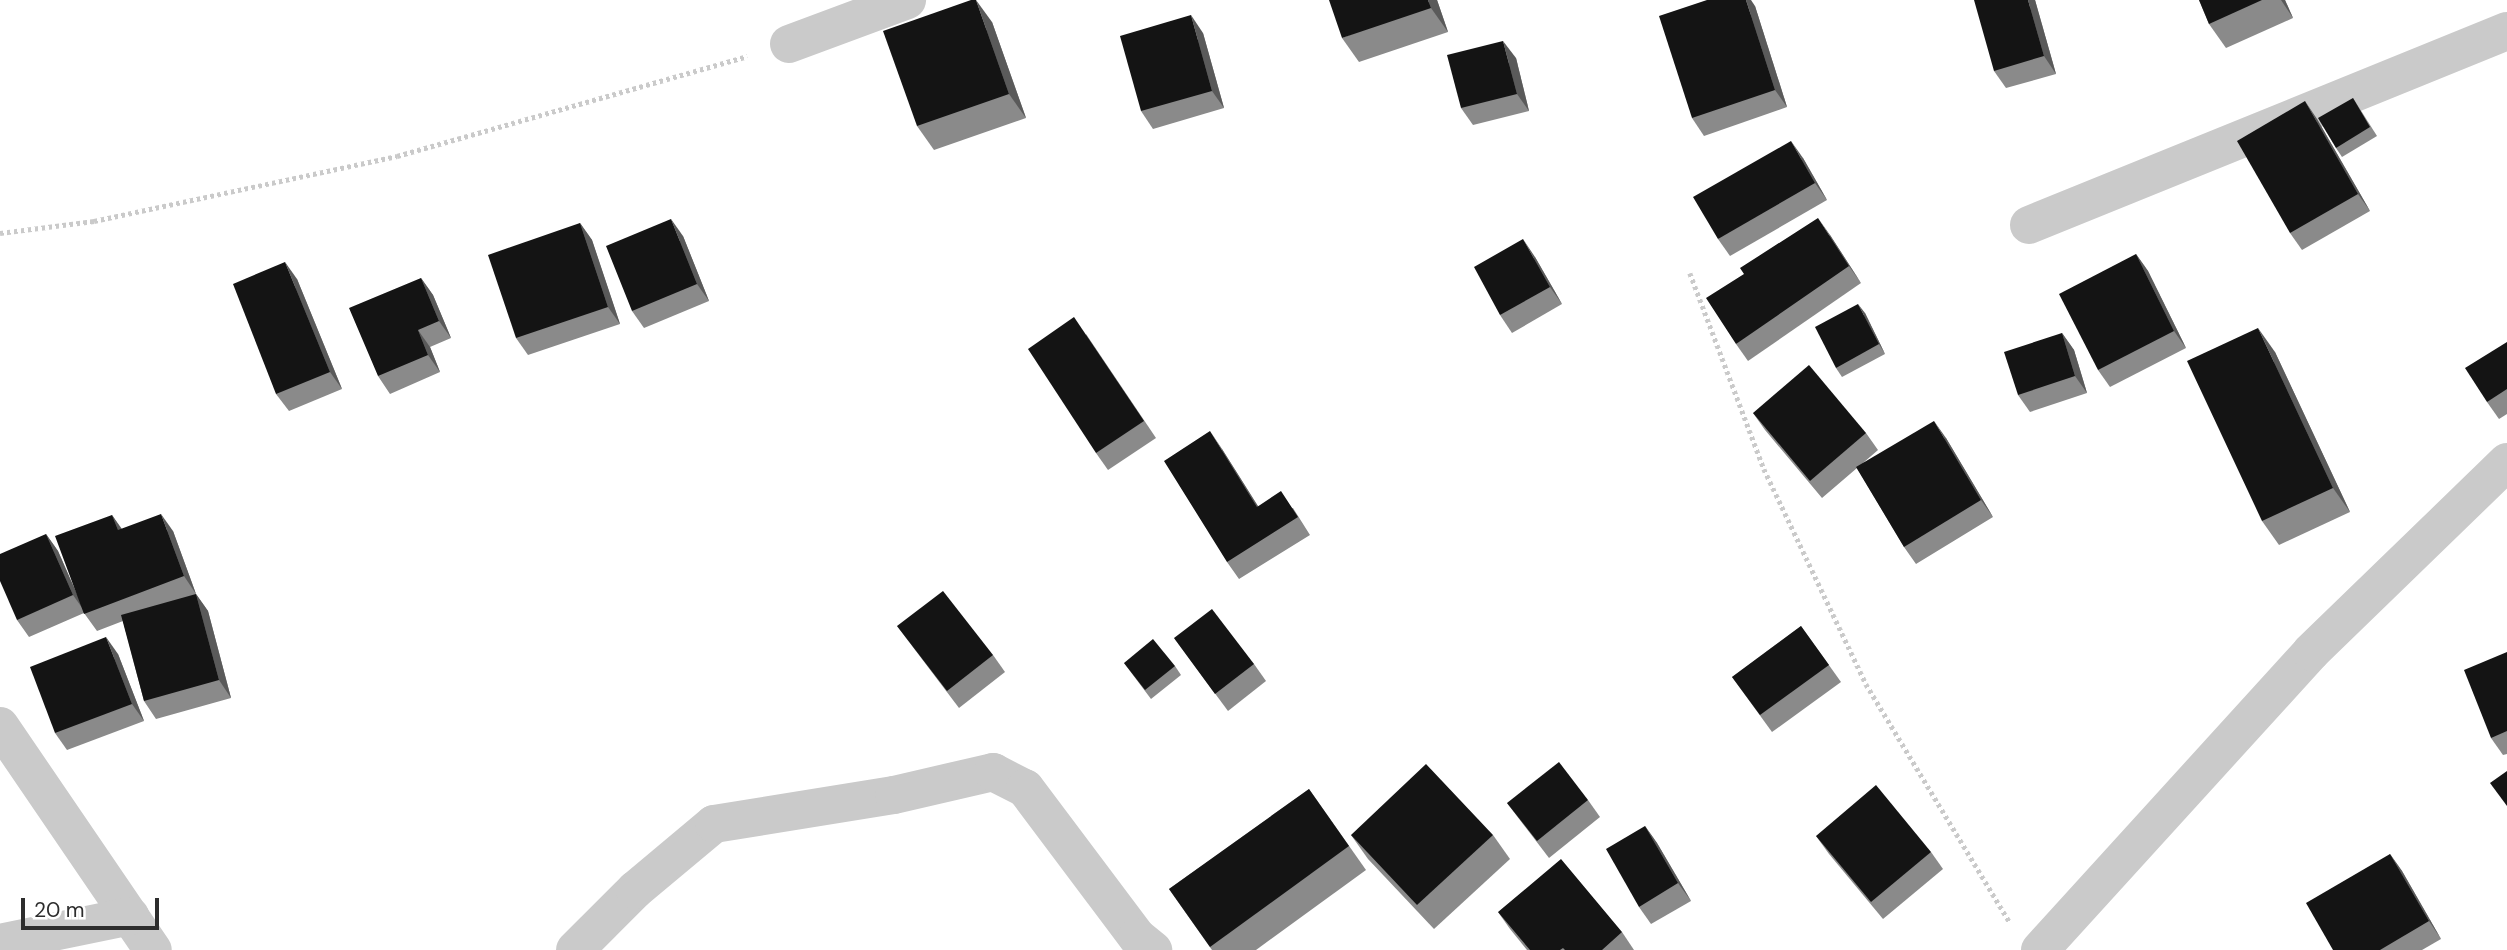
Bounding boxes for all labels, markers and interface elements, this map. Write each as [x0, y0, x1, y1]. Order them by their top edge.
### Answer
scale bar [24, 884, 163, 928]
text: 20 m [34, 896, 85, 924]

